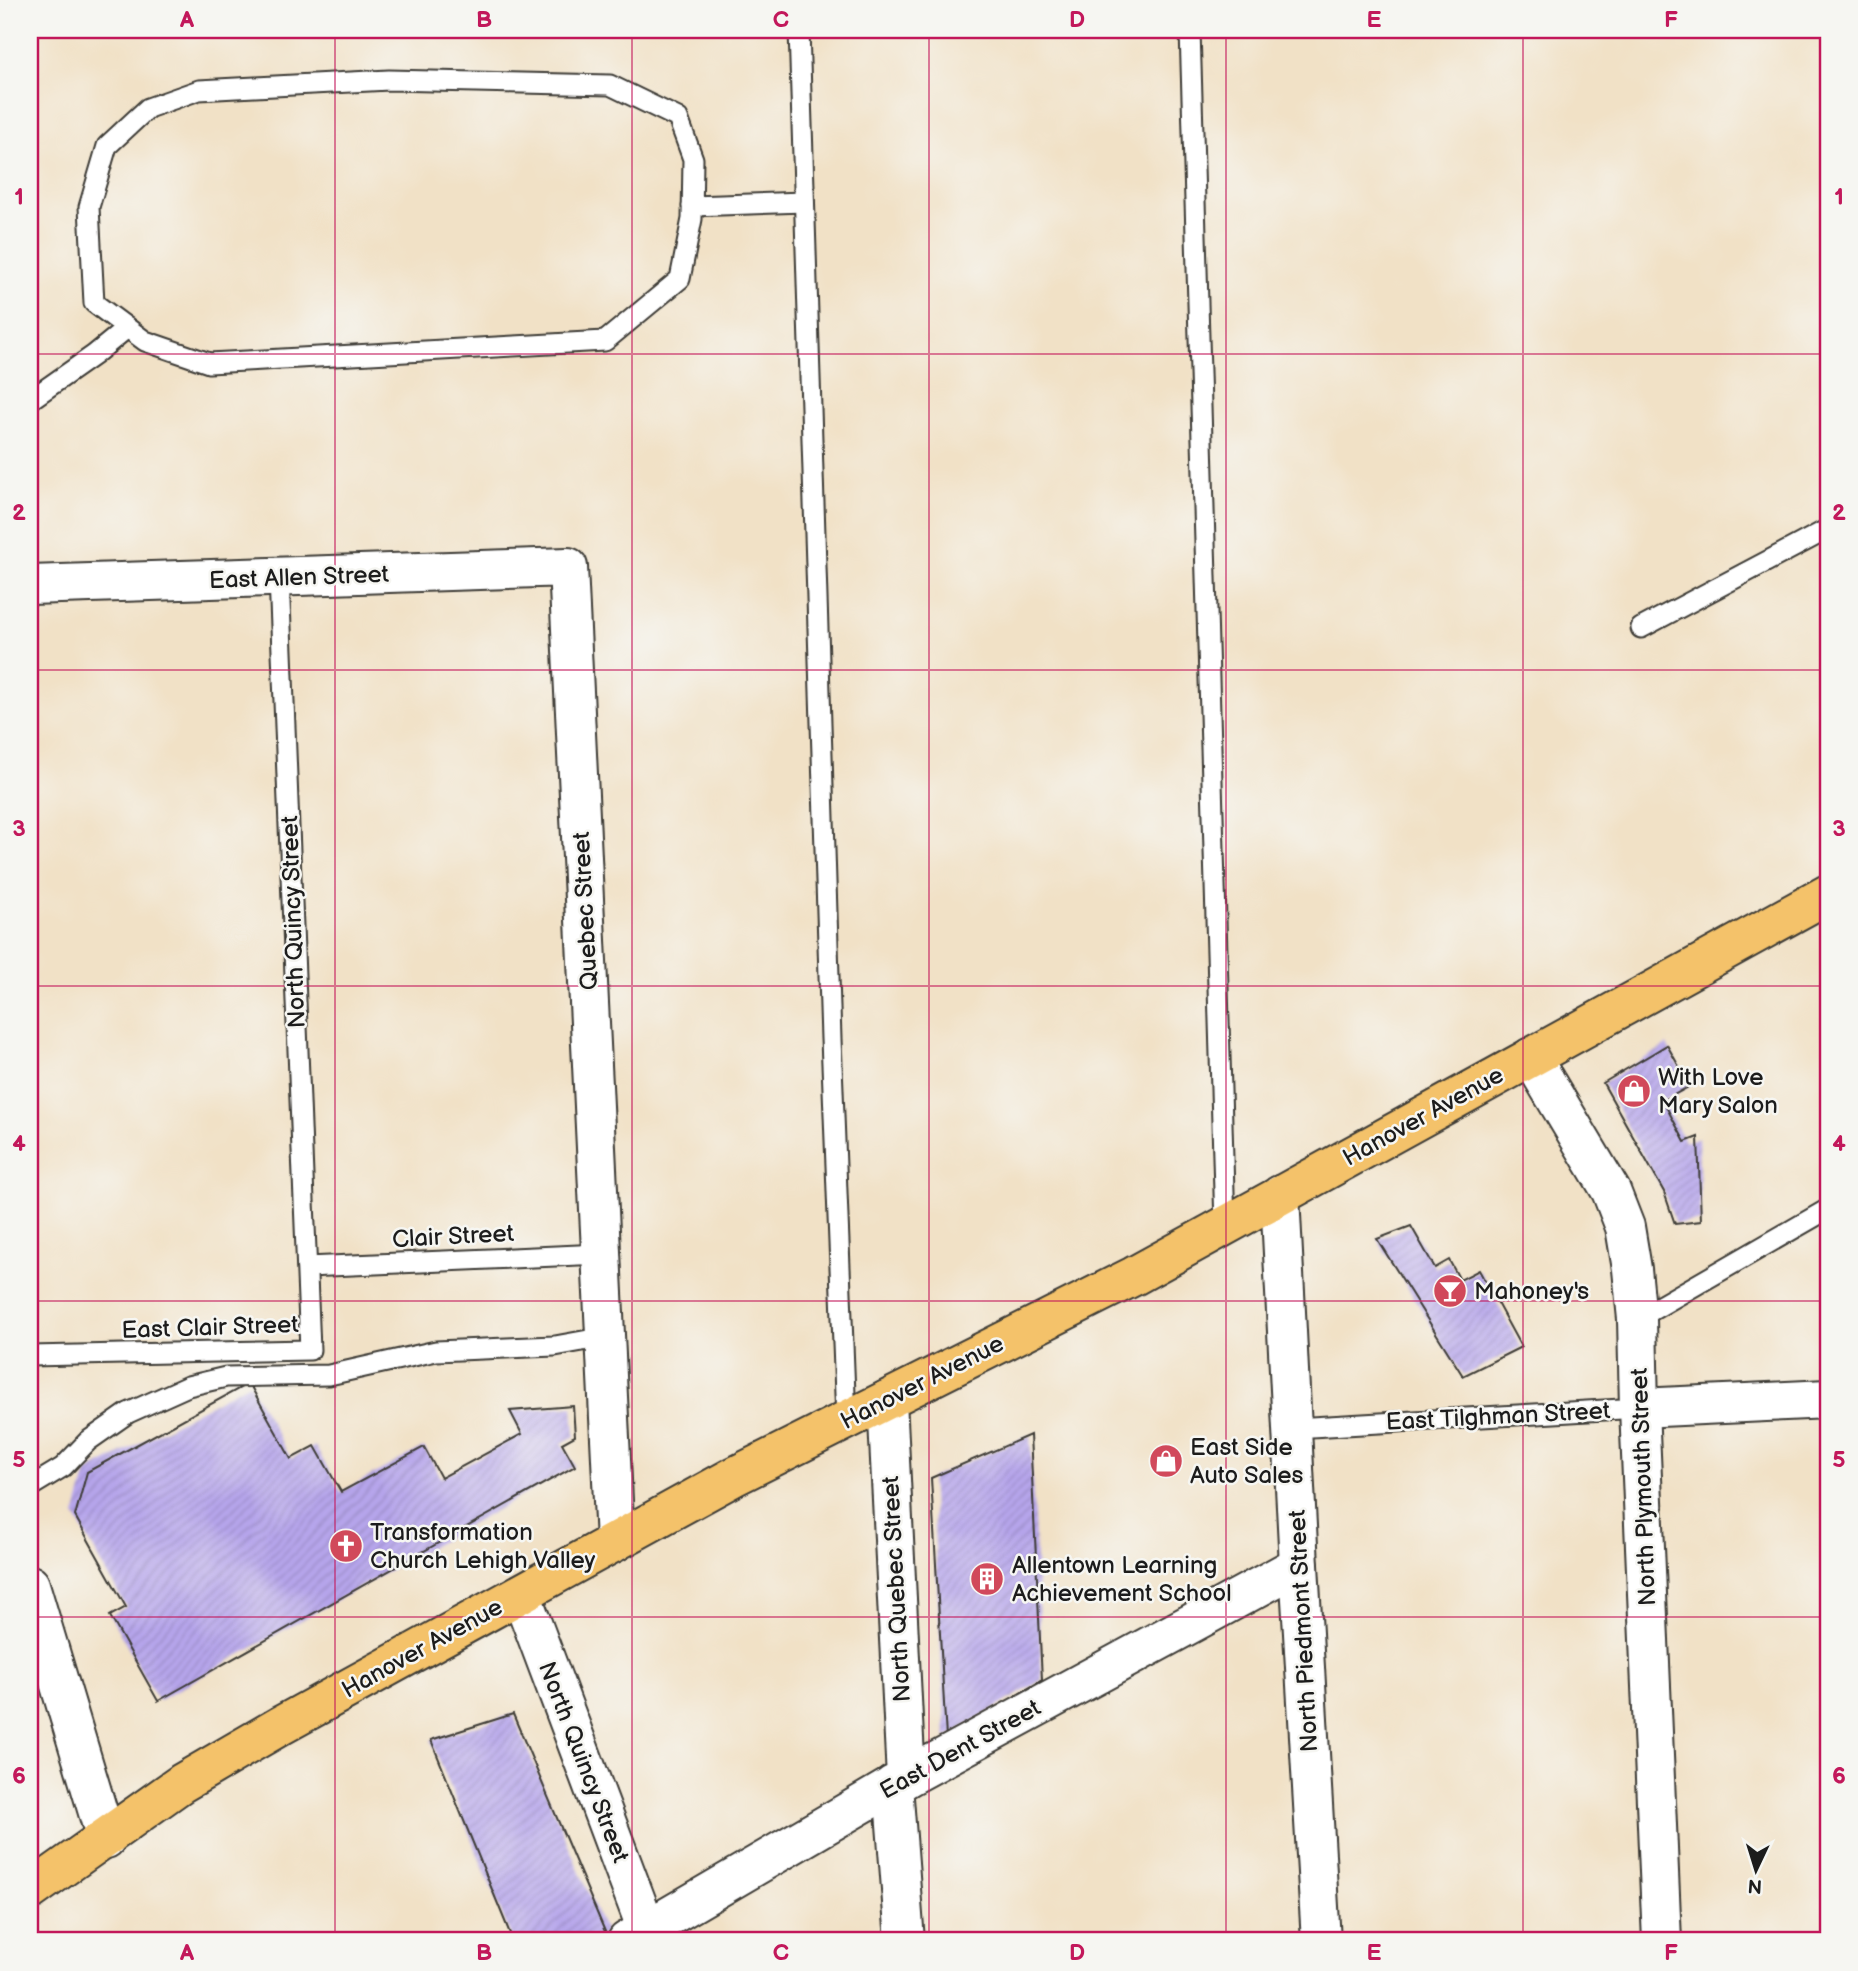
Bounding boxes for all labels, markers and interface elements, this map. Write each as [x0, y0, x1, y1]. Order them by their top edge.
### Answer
text: A [179, 6, 195, 34]
text: B [476, 6, 492, 34]
text: C [773, 6, 789, 34]
text: D [1069, 6, 1085, 34]
text: E [1367, 6, 1382, 34]
text: F [1664, 6, 1678, 34]
text: 1 [14, 183, 24, 211]
text: 1 [1834, 183, 1844, 211]
text: 2 [12, 499, 26, 527]
text: 2 [1832, 499, 1846, 527]
street label: East Allen Street [209, 560, 390, 595]
text: 3 [12, 815, 26, 843]
street label: North Quincy Street [275, 815, 312, 1029]
text: 3 [1832, 815, 1846, 843]
street label: Quebec Street [567, 830, 604, 991]
street label: Hanover Avenue [1338, 1060, 1509, 1173]
place label: With Love Mary Salon [1658, 1063, 1778, 1120]
shop icon: With Love Mary Salon [1615, 1072, 1653, 1110]
text: 4 [12, 1130, 26, 1158]
text: 4 [1832, 1130, 1846, 1158]
street label: Clair Street [391, 1219, 515, 1254]
bar icon: Mahoney's [1431, 1272, 1469, 1310]
place label: Mahoney's [1474, 1277, 1589, 1306]
street label: East Clair Street [121, 1310, 300, 1345]
street label: Hanover Avenue [836, 1329, 1009, 1436]
street label: North Plymouth Street [1625, 1367, 1662, 1607]
street label: East Tilghman Street [1385, 1396, 1612, 1437]
place label: East Side Auto Sales [1190, 1433, 1304, 1490]
shop icon: East Side Auto Sales [1147, 1442, 1185, 1480]
text: 5 [12, 1446, 26, 1474]
text: 5 [1832, 1446, 1846, 1474]
street label: North Quebec Street [876, 1475, 917, 1703]
street label: North Piedmont Street [1283, 1508, 1324, 1753]
place label: Transformation Church Lehigh Valley [370, 1518, 595, 1575]
church icon: Transformation Church Lehigh Valley [327, 1527, 365, 1565]
place label: Allentown Learning Achievement School [1012, 1551, 1232, 1608]
building icon: Allentown Learning Achievement School [968, 1560, 1006, 1598]
street label: Hanover Avenue [337, 1592, 508, 1705]
street label: North Quincy Street [532, 1658, 635, 1867]
street label: East Dent Street [875, 1693, 1046, 1806]
text: 6 [12, 1762, 26, 1790]
text: 6 [1832, 1762, 1846, 1790]
north arrow [1722, 1834, 1792, 1904]
text: N [1747, 1873, 1763, 1897]
text: A [179, 1939, 195, 1967]
text: B [476, 1939, 492, 1967]
text: C [773, 1939, 789, 1967]
text: D [1069, 1939, 1085, 1967]
text: E [1367, 1939, 1382, 1967]
text: F [1664, 1939, 1678, 1967]

